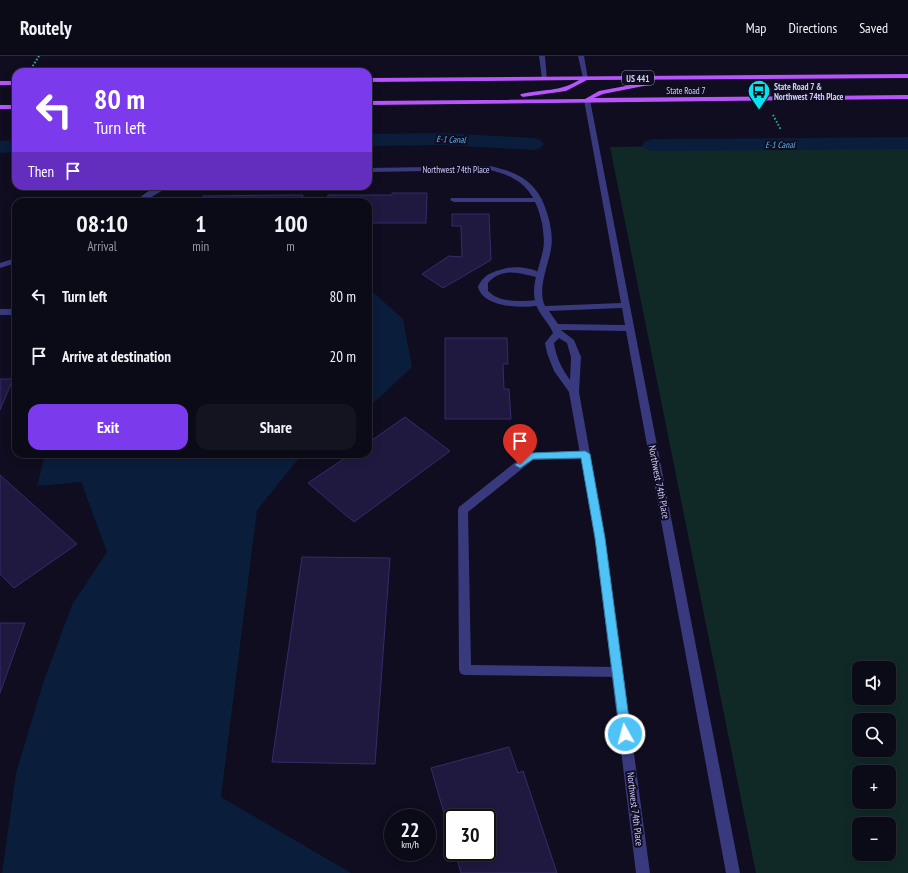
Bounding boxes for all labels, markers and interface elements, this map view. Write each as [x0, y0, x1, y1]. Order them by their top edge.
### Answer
text: Routely [20, 16, 72, 40]
text: Map [746, 19, 766, 37]
text: Directions [788, 19, 837, 37]
text: Saved [859, 19, 888, 37]
road number: US 441 [622, 71, 654, 85]
bus stop icon: State Road 7 & Northwest 74th Place [746, 78, 772, 111]
text: 80 m [94, 80, 145, 117]
place label: State Road 7 & Northwest 74th Place [774, 81, 843, 102]
icon: left [28, 84, 80, 136]
street label: State Road 7 [666, 85, 706, 96]
text: Turn left [94, 116, 146, 139]
water label: E-1 Canal [436, 133, 467, 145]
water label: E-1 Canal [765, 139, 796, 150]
icon: arrive [62, 160, 84, 182]
text: Then [28, 162, 54, 181]
street label: Northwest 74th Place [422, 164, 490, 175]
text: 08:10 [76, 208, 128, 239]
text: 1 [195, 208, 206, 239]
text: 100 [273, 208, 308, 239]
text: Arrival [87, 238, 117, 255]
text: min [192, 238, 209, 255]
text: m [286, 238, 295, 255]
icon: left [28, 285, 50, 307]
text: Turn left [62, 287, 107, 306]
text: 80 m [330, 287, 356, 306]
icon: arrive [28, 345, 50, 367]
text: Arrive at destination [62, 347, 171, 366]
text: 20 m [330, 347, 356, 366]
button: Exit [28, 404, 188, 450]
button: Share [196, 404, 356, 450]
pin [503, 424, 537, 465]
icon: arrive [509, 430, 531, 452]
street label: Northwest 74th Place [645, 444, 673, 520]
map controls [852, 661, 896, 861]
button: sound [852, 661, 896, 705]
position arrow [604, 713, 646, 755]
button: search [852, 713, 896, 757]
button: + [852, 765, 896, 809]
street label: Northwest 74th Place [624, 771, 646, 847]
speed limit sign: 30 [444, 809, 496, 861]
text: 22 [400, 817, 420, 843]
button: − [852, 817, 896, 861]
text: km/h [401, 838, 419, 851]

